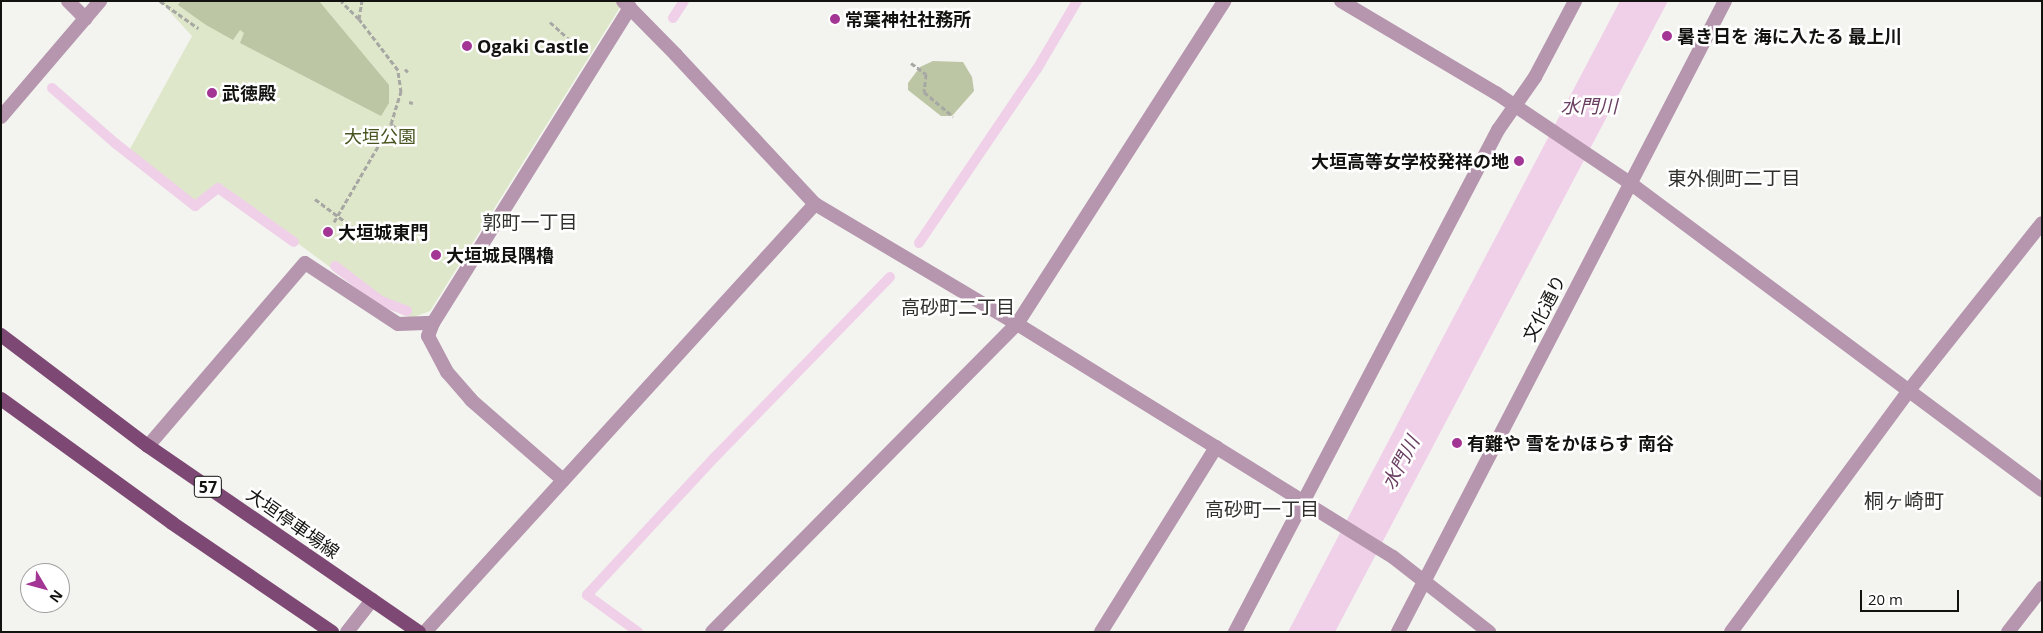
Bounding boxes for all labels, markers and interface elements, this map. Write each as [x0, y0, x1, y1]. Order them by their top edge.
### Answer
place label: 常葉神社社務所 [845, 8, 971, 30]
marker: 常葉神社社務所 [829, 13, 841, 25]
place label: 暑き日を 海に入たる 最上川 [1677, 25, 1902, 47]
marker: 暑き日を 海に入たる 最上川 [1661, 30, 1673, 42]
place label: Ogaki Castle [477, 35, 589, 57]
marker: Ogaki Castle [461, 40, 473, 52]
place label: 武徳殿 [222, 82, 276, 104]
marker: 武徳殿 [206, 87, 218, 99]
water label: 水門川 [1561, 96, 1617, 118]
park label: 大垣公園 [344, 125, 416, 147]
place label: 大垣高等女学校発祥の地 [1311, 150, 1509, 172]
marker: 大垣高等女学校発祥の地 [1513, 155, 1525, 167]
district label: 東外側町二丁目 [1668, 168, 1800, 190]
district label: 郭町一丁目 [483, 212, 577, 234]
place label: 大垣城東門 [338, 221, 428, 243]
marker: 大垣城東門 [322, 226, 334, 238]
place label: 大垣城艮隅櫓 [446, 244, 554, 266]
marker: 大垣城艮隅櫓 [430, 249, 442, 261]
street label: 文化通り [1518, 271, 1570, 345]
district label: 高砂町二丁目 [901, 297, 1015, 319]
water label: 水門川 [1378, 432, 1424, 494]
place label: 有難や 雪をかほらす 南谷 [1467, 432, 1674, 454]
marker: 有難や 雪をかほらす 南谷 [1451, 437, 1463, 449]
road number: 57 [193, 474, 223, 501]
street label: 大垣停車場線 [243, 483, 343, 563]
district label: 桐ヶ崎町 [1864, 488, 1944, 512]
district label: 高砂町一丁目 [1205, 499, 1319, 521]
north arrow [20, 563, 70, 613]
scale bar [1863, 580, 1962, 612]
text: N [46, 586, 68, 607]
text: 20 m [1868, 589, 1903, 609]

